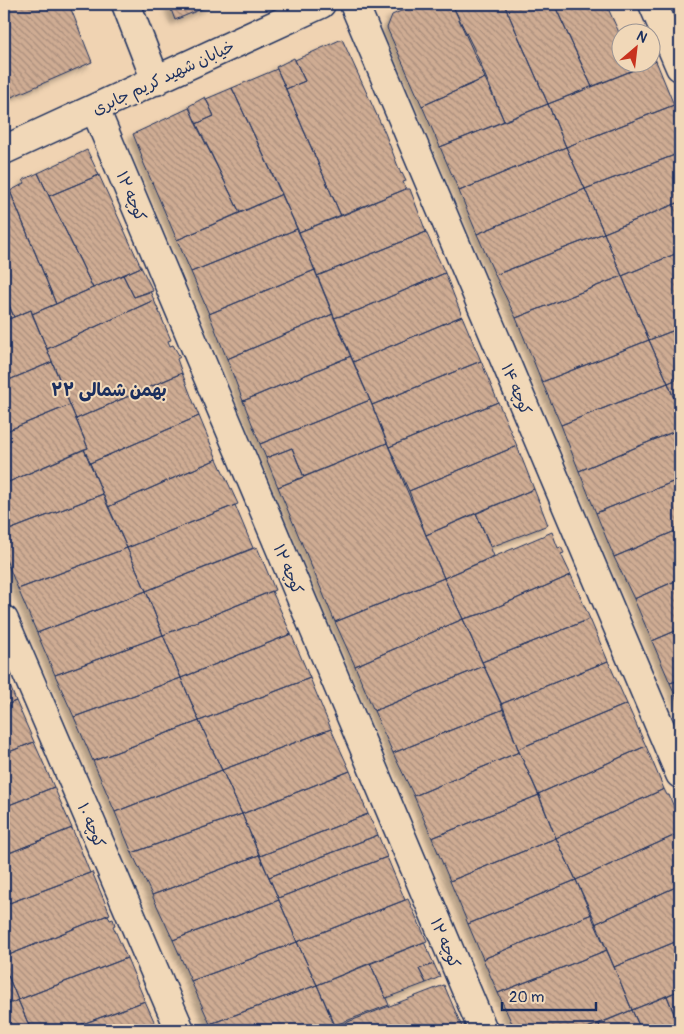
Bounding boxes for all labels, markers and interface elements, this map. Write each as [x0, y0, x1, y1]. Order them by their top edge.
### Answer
north arrow [612, 22, 662, 72]
text: N [634, 27, 650, 47]
street label: خیابان شهید کریم جابری [89, 36, 239, 121]
street label: کوچه ۱۲ [112, 168, 151, 225]
street label: کوچه ۱۴ [496, 361, 536, 418]
district label: ۲۲ بهمن شمالی [51, 379, 167, 402]
street label: کوچه ۱۲ [269, 541, 308, 598]
street label: کوچه ۱۰ [73, 800, 110, 851]
street label: کوچه ۱۲ [426, 915, 465, 972]
scale bar [502, 979, 595, 1011]
text: 20 m [509, 988, 544, 1007]

